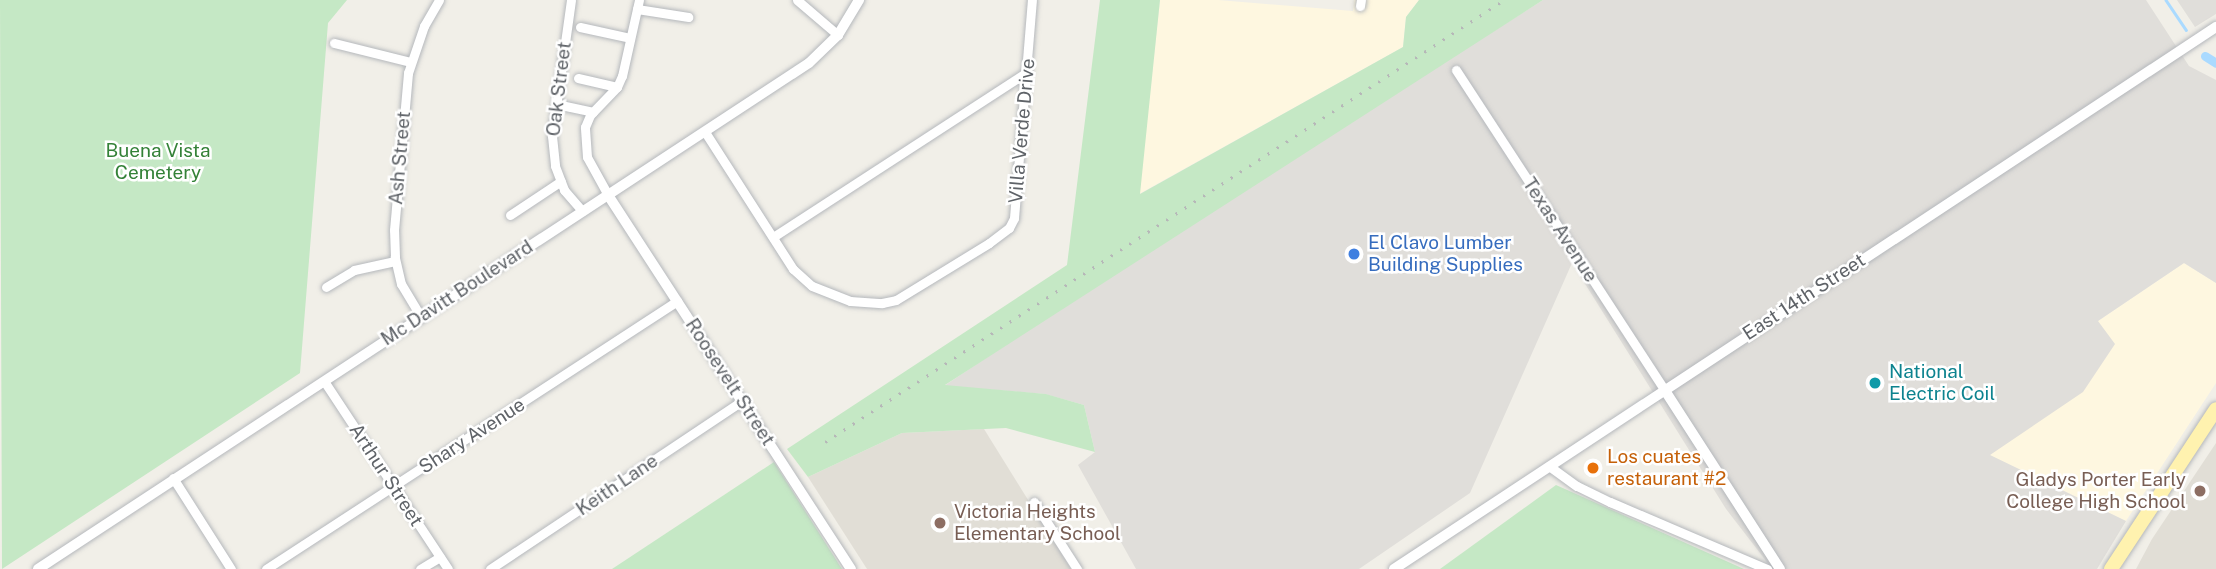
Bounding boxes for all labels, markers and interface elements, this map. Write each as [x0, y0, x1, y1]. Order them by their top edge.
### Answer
street label: Oak Street [542, 40, 576, 138]
street label: Villa Verde Drive [1004, 57, 1040, 205]
street label: Ash Street [385, 110, 415, 206]
park label: Buena Vista Cemetery [105, 140, 211, 184]
street label: Texas Avenue [1518, 173, 1602, 287]
place label: El Clavo Lumber Building Supplies [1368, 232, 1523, 276]
street label: Mc Davitt Boulevard [377, 235, 537, 351]
marker: El Clavo Lumber Building Supplies [1346, 246, 1362, 262]
street label: East 14th Street [1738, 249, 1870, 345]
street label: Roosevelt Street [680, 314, 780, 450]
place label: National Electric Coil [1889, 361, 1995, 405]
marker: National Electric Coil [1867, 375, 1883, 391]
street label: Shary Avenue [415, 393, 529, 479]
street label: Arthur Street [344, 419, 428, 531]
place label: Los cuates restaurant #2 [1607, 446, 1726, 490]
street label: Keith Lane [572, 449, 662, 521]
marker: Los cuates restaurant #2 [1585, 460, 1601, 476]
place label: Gladys Porter Early College High School [2006, 469, 2186, 513]
marker: Gladys Porter Early College High School [2192, 483, 2208, 499]
place label: Victoria Heights Elementary School [954, 501, 1121, 545]
marker: Victoria Heights Elementary School [932, 515, 948, 531]

